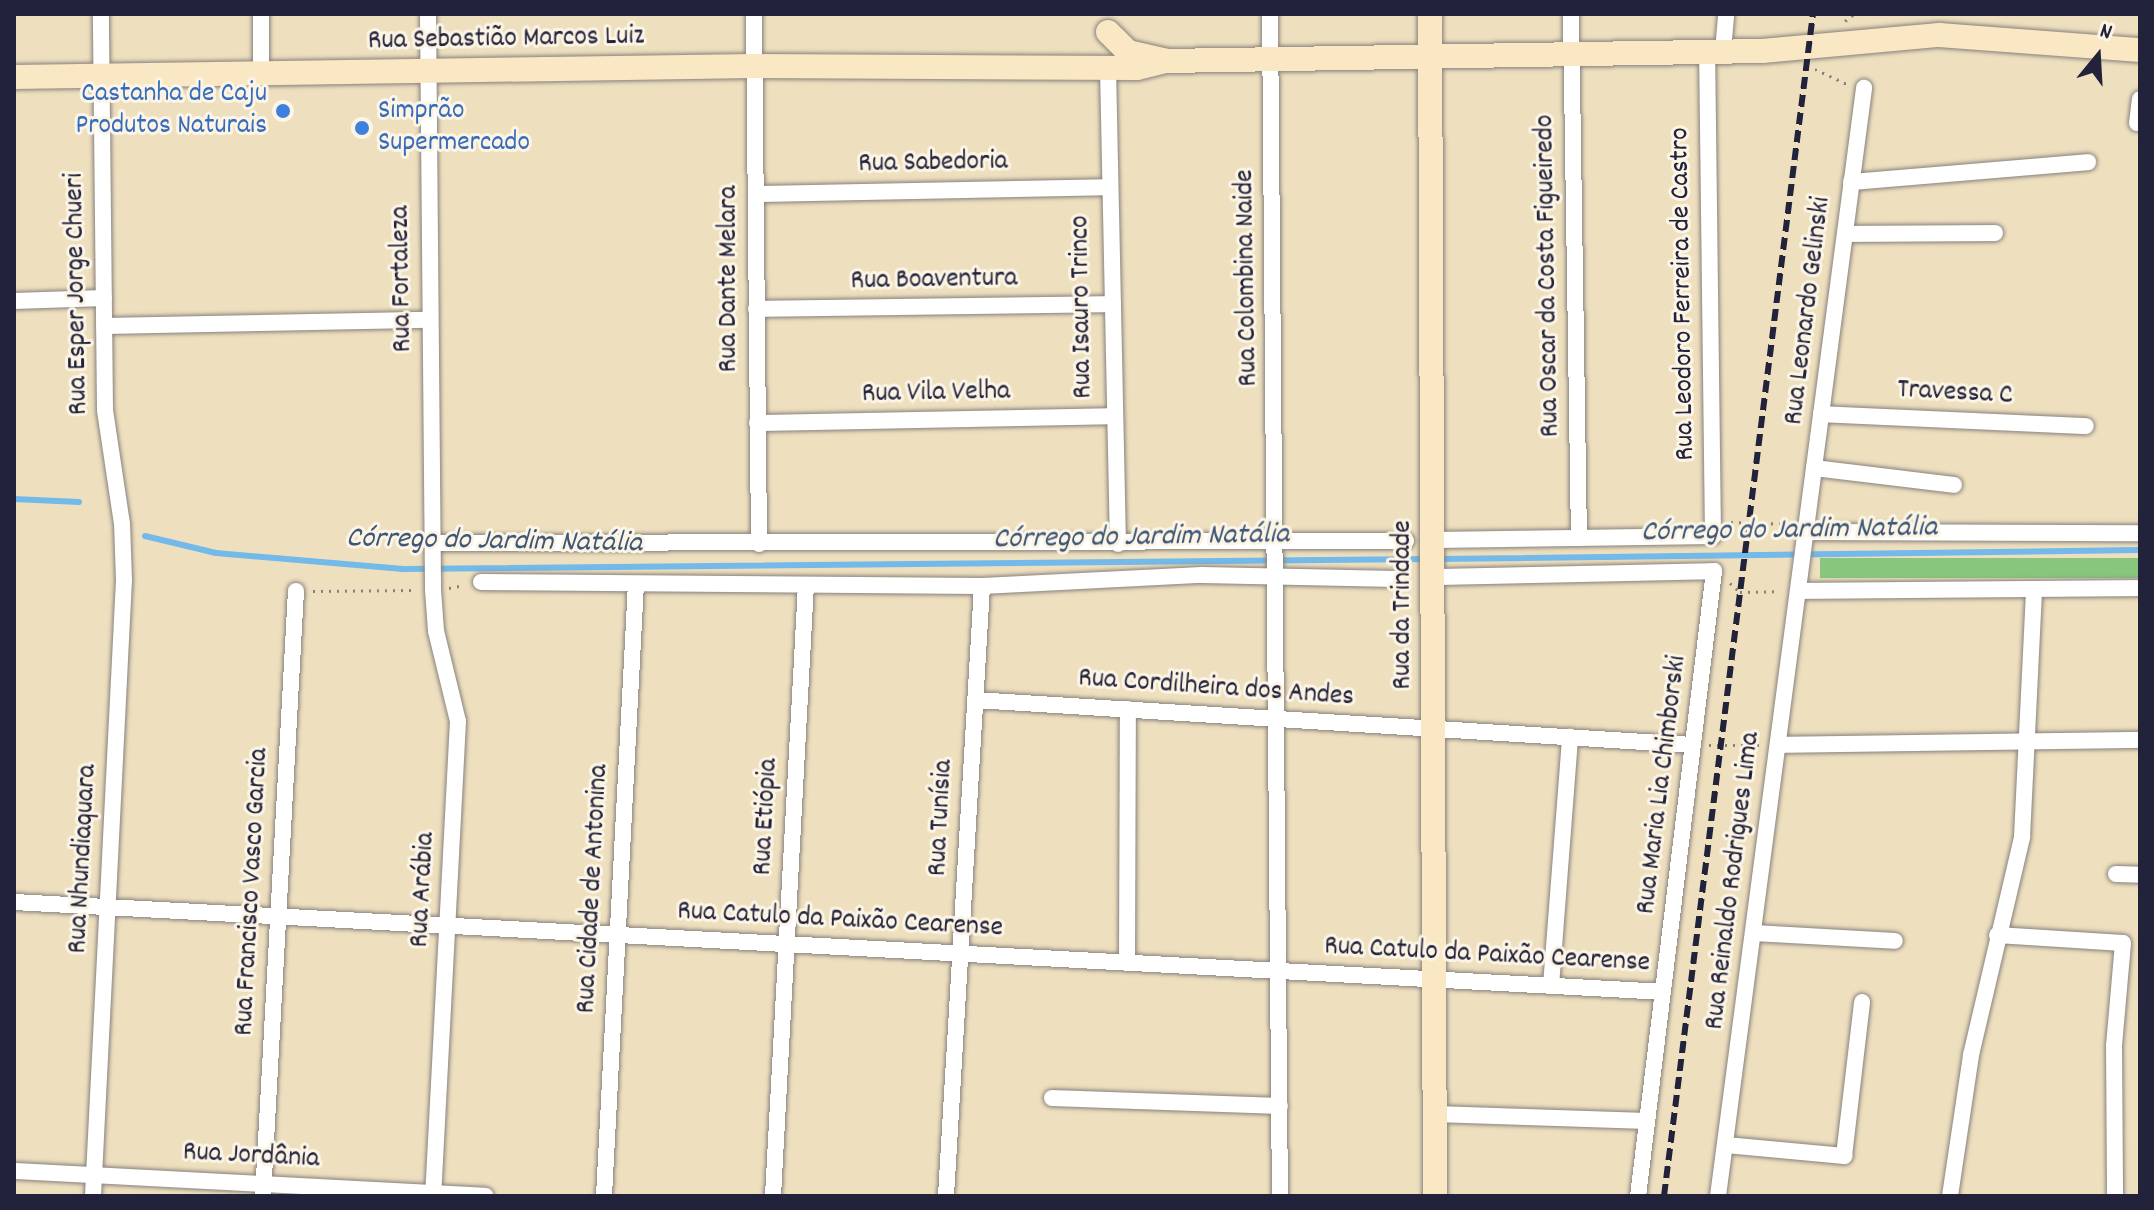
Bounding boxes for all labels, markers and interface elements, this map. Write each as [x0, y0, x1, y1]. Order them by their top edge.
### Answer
north arrow [2058, 16, 2138, 96]
text: N [2096, 16, 2116, 49]
street label: Rua Sebastião Marcos Luiz [368, 21, 644, 59]
place label: Castanha de Caju Produtos Naturais [75, 78, 267, 144]
place label: Simprão Supermercado [378, 95, 530, 161]
marker: Castanha de Caju Produtos Naturais [274, 102, 292, 120]
street label: Rua Oscar da Costa Figueiredo [1529, 114, 1569, 438]
marker: Simprão Supermercado [353, 119, 371, 137]
street label: Rua Leodoro Ferreira de Castro [1664, 127, 1704, 461]
street label: Rua Sabedoria [858, 146, 1008, 182]
street label: Rua Colombina Naide [1229, 169, 1267, 387]
street label: Rua Esper Jorge Chueri [59, 173, 97, 415]
street label: Rua Dante Melara [713, 186, 747, 372]
street label: Rua Leonardo Gelinski [1778, 195, 1840, 427]
street label: Rua Fortaleza [385, 205, 421, 353]
street label: Rua Isauro Trinco [1065, 215, 1101, 399]
street label: Rua Boaventura [850, 263, 1018, 299]
street label: Travessa C [1896, 374, 2014, 414]
street label: Rua Vila Velha [861, 376, 1011, 412]
water label: Córrego do Jardim Natália [1641, 511, 1937, 553]
water label: Córrego do Jardim Natália [993, 518, 1289, 560]
street label: Rua da Trindade [1387, 520, 1421, 690]
water label: Córrego do Jardim Natália [346, 522, 642, 564]
street label: Rua Maria Lia Chimborski [1630, 654, 1696, 916]
street label: Rua Cordilheira dos Andes [1077, 663, 1355, 715]
street label: Rua Reinaldo Rodrigues Lima [1699, 730, 1769, 1032]
street label: Rua Francisco Vasco Garcia [229, 747, 277, 1037]
street label: Rua Etiópia [747, 758, 787, 876]
street label: Rua Tunísia [922, 759, 962, 877]
street label: Rua Nhundiaquara [62, 764, 106, 954]
street label: Rua Cidade de Antonina [571, 764, 617, 1014]
street label: Rua Arábia [404, 832, 444, 948]
street label: Rua Catulo da Paixão Cearense [676, 896, 1004, 946]
street label: Rua Catulo da Paixão Cearense [1323, 931, 1651, 981]
street label: Rua Jordânia [182, 1137, 320, 1177]

